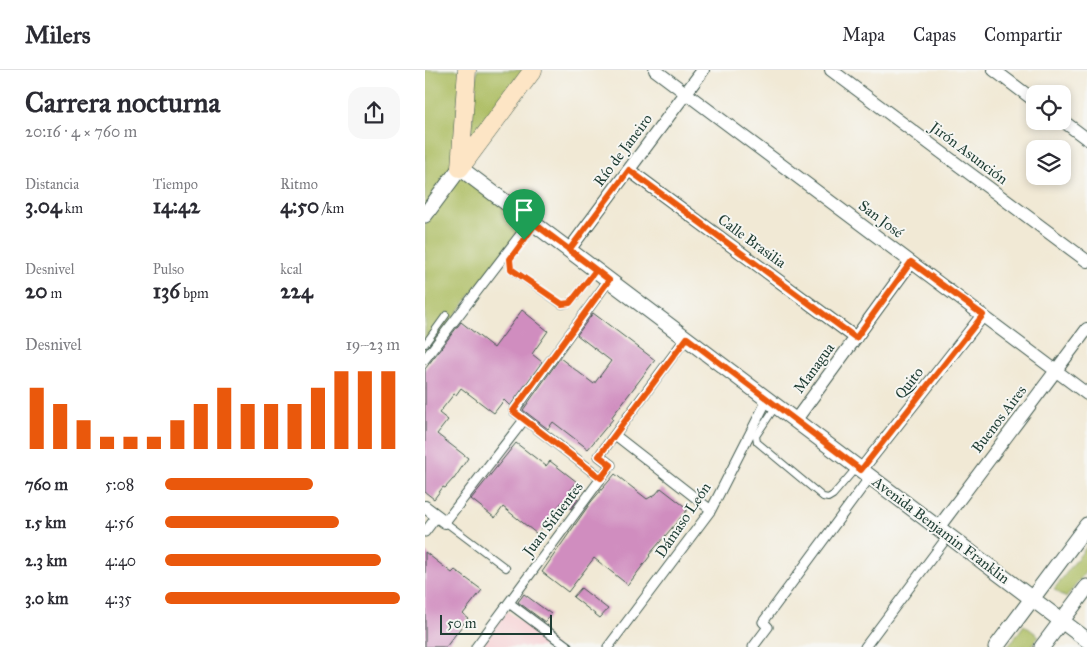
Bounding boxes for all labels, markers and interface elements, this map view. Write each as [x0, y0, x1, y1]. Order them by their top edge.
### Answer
text: Milers [25, 20, 91, 50]
text: Mapa [842, 24, 885, 46]
text: Capas [913, 24, 956, 46]
text: Compartir [984, 24, 1062, 46]
text: Carrera nocturna [25, 85, 220, 120]
map controls [1026, 85, 1071, 185]
button: locate [1026, 85, 1071, 130]
button: share [348, 87, 400, 139]
street label: Río de Janeiro [590, 110, 657, 190]
street label: Jirón Asunción [924, 117, 1011, 189]
text: 20:16 · 4 × 760 m [25, 122, 137, 141]
button: layers [1026, 140, 1071, 185]
text: Distancia [25, 176, 79, 193]
text: Tiempo [153, 176, 198, 193]
text: Ritmo [280, 176, 318, 193]
pin [503, 189, 545, 240]
text: 3.04 [25, 193, 62, 219]
text: 14:42 [153, 193, 200, 219]
text: 4:50 [280, 193, 319, 219]
icon: arrive [510, 196, 538, 224]
street label: San José [854, 196, 908, 243]
text: km [62, 200, 83, 217]
text: /km [319, 200, 344, 217]
street label: Calle Brasilia [714, 210, 790, 272]
text: Desnivel [25, 261, 74, 278]
text: Pulso [153, 261, 184, 278]
text: kcal [280, 261, 302, 278]
text: 20 [25, 278, 48, 304]
text: 136 [153, 278, 180, 304]
text: 224 [280, 278, 313, 304]
text: m [48, 285, 62, 302]
text: bpm [180, 285, 209, 302]
text: Desnivel [25, 335, 81, 354]
text: 19–23 m [346, 335, 400, 354]
street label: Managua [790, 339, 839, 397]
street label: Quito [891, 363, 927, 403]
street label: Buenos Aires [968, 382, 1030, 456]
street label: Avenida Benjamin Franklin [868, 472, 1013, 587]
text: 760 m [25, 475, 68, 494]
text: 5:08 [105, 475, 134, 494]
street label: Juan Sifuentes [518, 478, 588, 562]
street label: Dámaso León [651, 479, 715, 561]
text: 1.5 km [25, 513, 66, 532]
text: 4:56 [105, 513, 134, 532]
text: 2.3 km [25, 551, 67, 570]
text: 4:40 [105, 551, 136, 570]
text: 3.0 km [25, 589, 68, 608]
text: 4:35 [105, 589, 132, 608]
scale bar [440, 612, 553, 635]
text: 50 m [447, 615, 476, 632]

